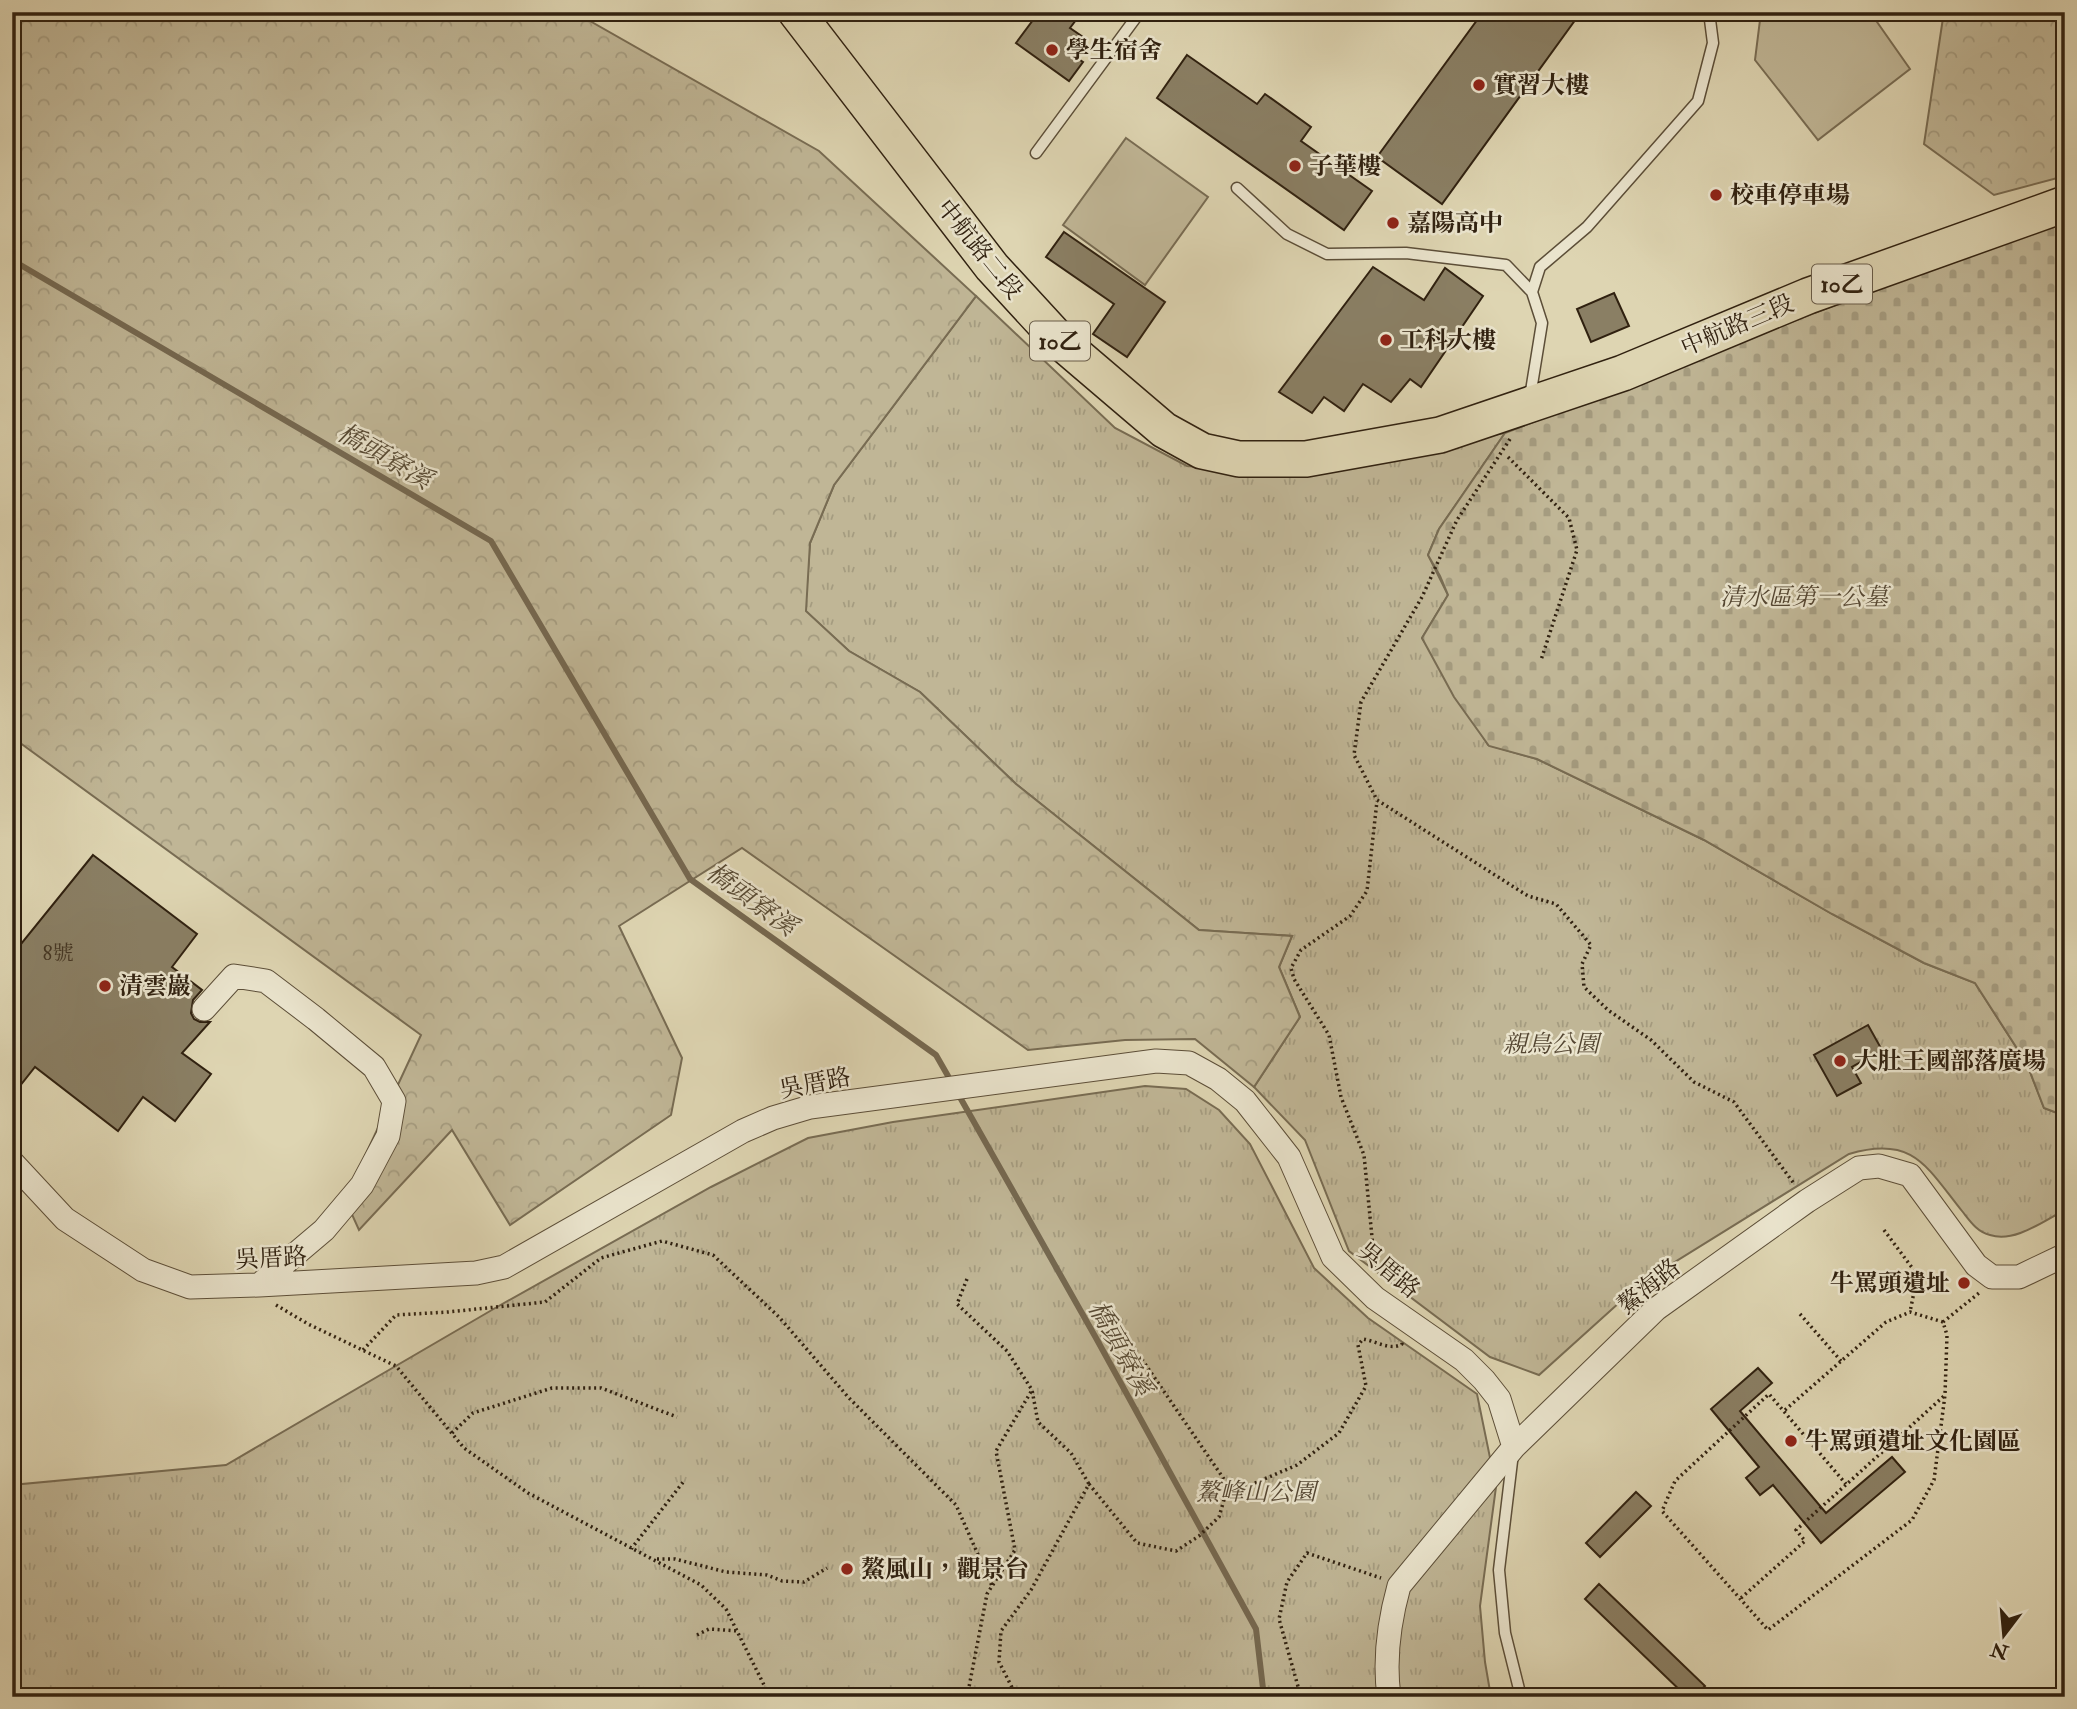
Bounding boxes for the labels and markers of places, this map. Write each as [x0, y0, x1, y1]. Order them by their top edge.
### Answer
place label: 學生宿舍 [1066, 35, 1162, 66]
marker: 學生宿舍 [1044, 42, 1060, 58]
place label: 實習大樓 [1493, 70, 1589, 101]
marker: 實習大樓 [1471, 77, 1487, 93]
place label: 子華樓 [1309, 151, 1381, 182]
marker: 子華樓 [1287, 158, 1303, 174]
place label: 校車停車場 [1730, 180, 1850, 211]
marker: 校車停車場 [1708, 187, 1724, 203]
place label: 嘉陽高中 [1407, 208, 1503, 239]
marker: 嘉陽高中 [1385, 215, 1401, 231]
place label: 工科大樓 [1400, 325, 1496, 356]
marker: 工科大樓 [1378, 332, 1394, 348]
place label: 清雲巖 [119, 971, 191, 1002]
marker: 清雲巖 [97, 978, 113, 994]
place label: 大肚王國部落廣場 [1854, 1046, 2046, 1077]
marker: 大肚王國部落廣場 [1832, 1053, 1848, 1069]
place label: 牛罵頭遺址 [1830, 1268, 1950, 1299]
marker: 牛罵頭遺址 [1956, 1275, 1972, 1291]
place label: 牛罵頭遺址文化園區 [1805, 1426, 2021, 1457]
marker: 牛罵頭遺址文化園區 [1783, 1433, 1799, 1449]
place label: 鰲風山，觀景台 [861, 1554, 1029, 1585]
marker: 鰲風山，觀景台 [839, 1561, 855, 1577]

